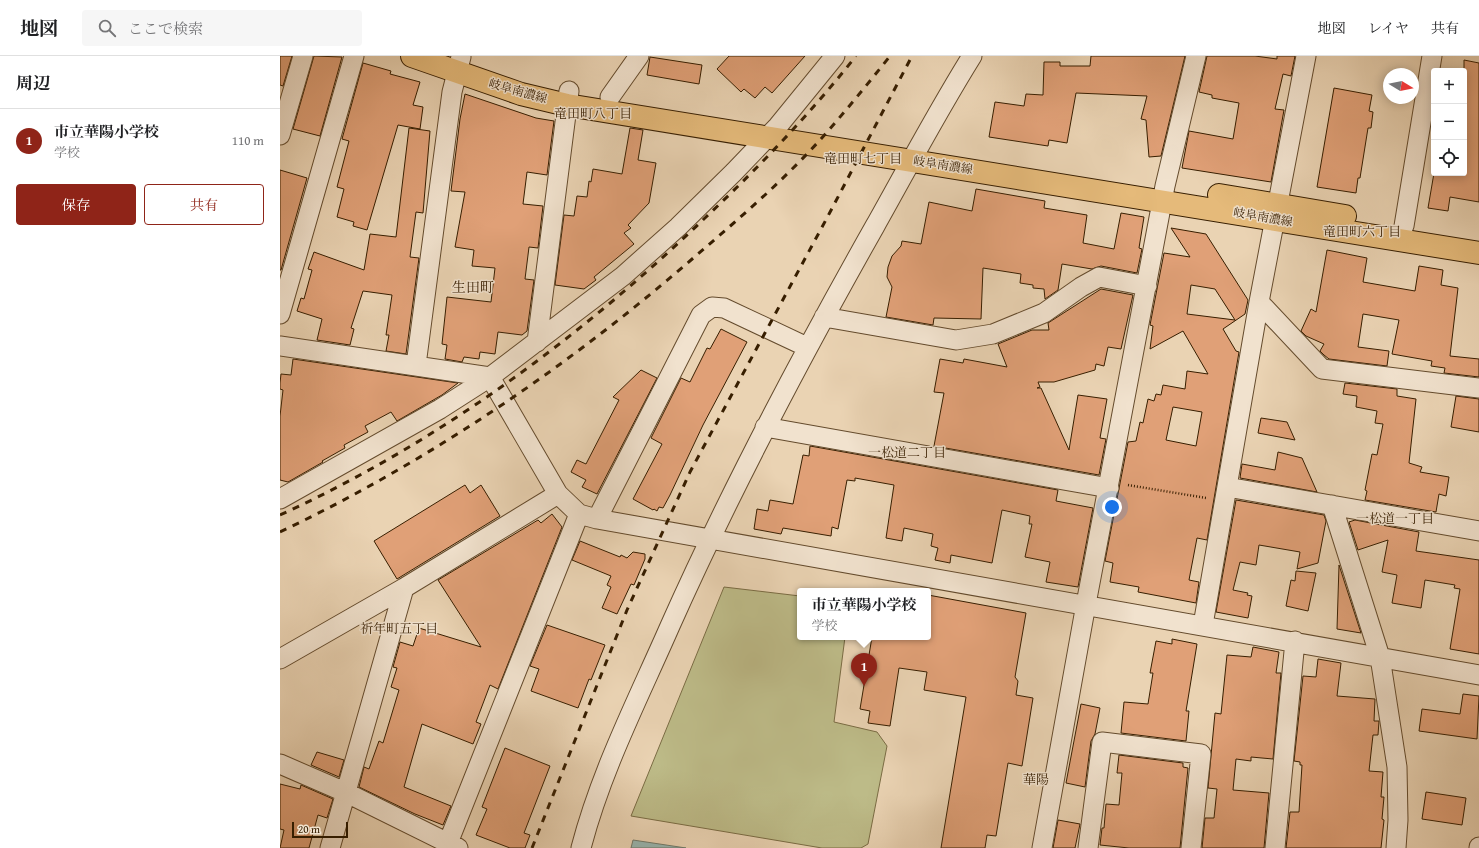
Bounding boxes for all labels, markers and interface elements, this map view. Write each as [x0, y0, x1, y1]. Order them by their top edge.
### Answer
search box [82, 10, 362, 46]
text: 地図 [20, 14, 58, 42]
icon: search [96, 17, 118, 39]
text: ここで検索 [128, 18, 203, 39]
text: 地図 [1318, 18, 1346, 38]
text: レイヤ [1368, 18, 1409, 38]
text: 共有 [1431, 18, 1459, 38]
north arrow [1383, 68, 1419, 104]
map controls [1431, 68, 1467, 176]
button: + [1431, 68, 1467, 104]
text: 周辺 [16, 70, 50, 95]
street label: 岐阜南濃線 [487, 74, 549, 107]
district label: 竜田町八丁目 [554, 104, 632, 123]
button: − [1431, 104, 1467, 140]
text: 市立華陽小学校 [54, 121, 159, 142]
text: 1 [26, 131, 32, 150]
text: 110 m [232, 131, 264, 150]
button: locate [1431, 140, 1467, 176]
text: 学校 [54, 143, 80, 162]
district label: 竜田町七丁目 [824, 149, 902, 168]
street label: 岐阜南濃線 [912, 151, 974, 178]
button: 保存 [16, 184, 136, 225]
button: 共有 [144, 184, 264, 225]
street label: 岐阜南濃線 [1232, 203, 1294, 230]
district label: 竜田町六丁目 [1323, 222, 1401, 241]
district label: 生田町 [452, 277, 494, 297]
district label: 一松道二丁目 [868, 443, 946, 462]
your location [1102, 497, 1122, 517]
district label: 一松道一丁目 [1356, 509, 1434, 528]
popup [797, 588, 931, 640]
text: 市立華陽小学校 [811, 594, 917, 615]
text: 学校 [811, 616, 838, 635]
district label: 祈年町五丁目 [360, 619, 438, 638]
pin: 1 [851, 653, 877, 686]
district label: 華陽 [1023, 770, 1049, 789]
scale bar [292, 820, 348, 839]
text: 20 m [298, 821, 320, 837]

